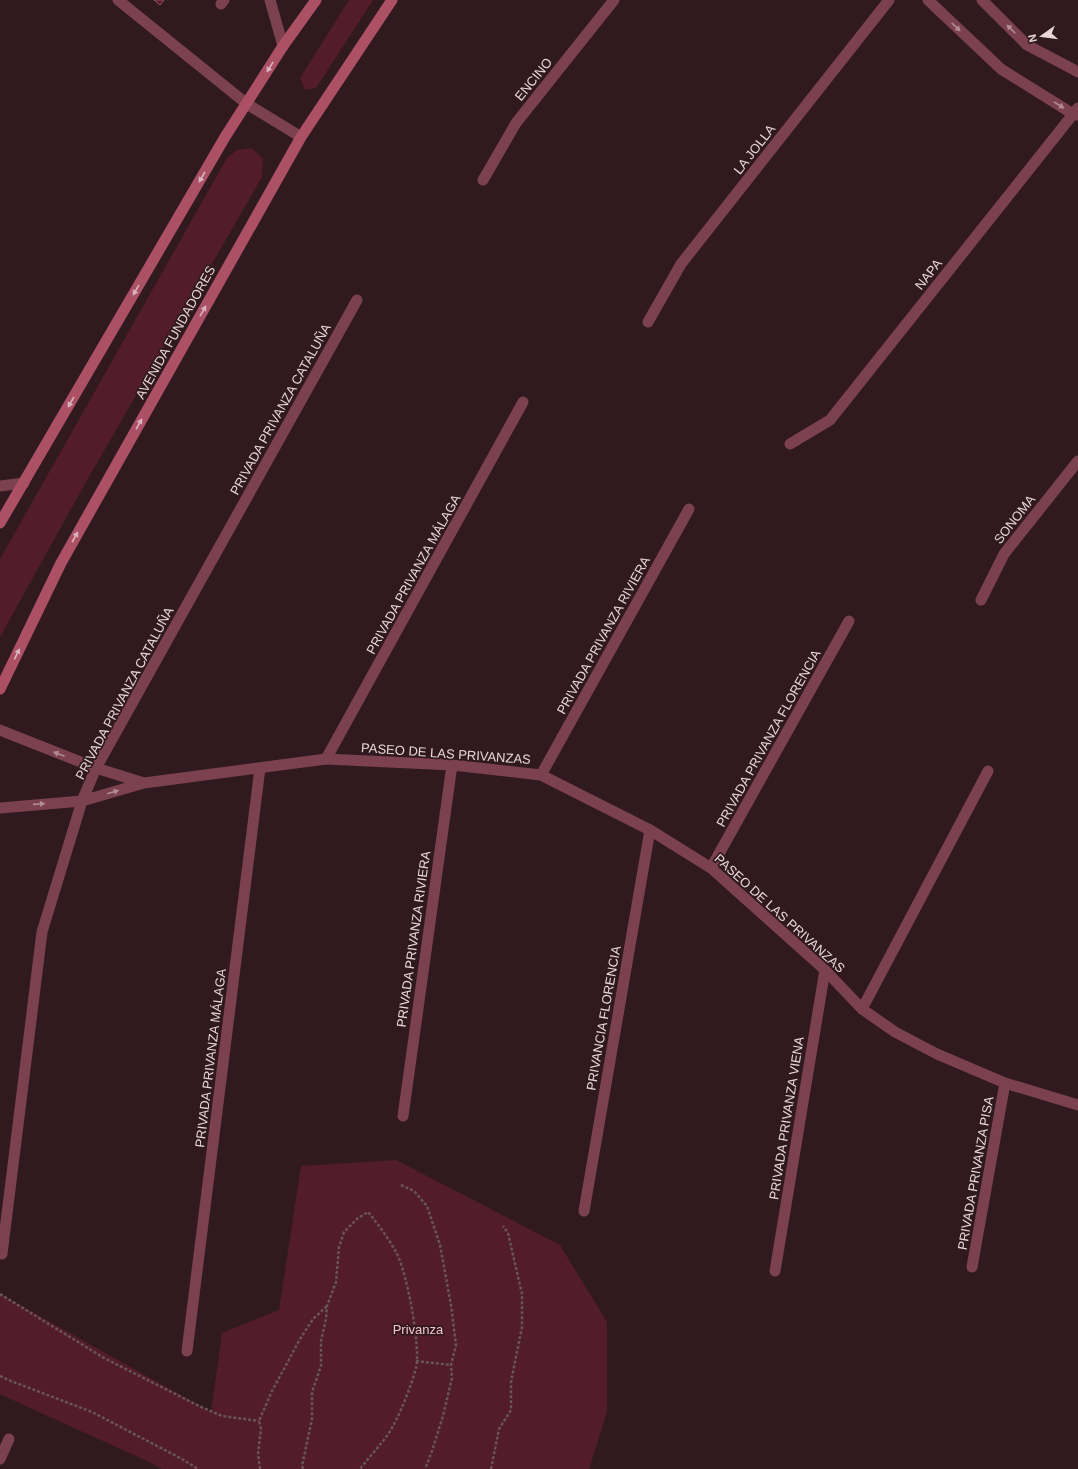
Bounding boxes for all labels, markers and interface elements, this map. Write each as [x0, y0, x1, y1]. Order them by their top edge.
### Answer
north arrow [1022, 16, 1062, 56]
one-way arrow [951, 22, 961, 32]
one-way arrow [1006, 24, 1015, 34]
text: N [1026, 33, 1039, 44]
street label: ENCINO [512, 55, 555, 104]
one-way arrow [266, 62, 274, 72]
one-way arrow [1054, 101, 1064, 109]
street label: LA JOLLA [730, 121, 779, 177]
one-way arrow [198, 171, 205, 183]
street label: NAPA [912, 256, 945, 292]
street label: AVENIDA FUNDADORES [133, 263, 219, 401]
one-way arrow [133, 284, 140, 295]
one-way arrow [199, 305, 206, 317]
street label: PRIVADA PRIVANZA CATALUÑA [227, 321, 334, 497]
one-way arrow [67, 396, 74, 408]
one-way arrow [135, 418, 142, 430]
street label: PRIVADA PRIVANZA MÁLAGA [363, 492, 464, 657]
street label: SONOMA [991, 492, 1038, 547]
one-way arrow [72, 532, 78, 543]
street label: PRIVADA PRIVANZA RIVIERA [554, 554, 653, 717]
street label: PRIVADA PRIVANZA CATALUÑA [72, 604, 177, 782]
street label: PRIVADA PRIVANZA FLORENCIA [713, 647, 824, 829]
one-way arrow [14, 648, 20, 659]
street label: PASEO DE LAS PRIVANZAS [361, 740, 532, 767]
one-way arrow [53, 750, 65, 756]
one-way arrow [107, 789, 119, 795]
one-way arrow [33, 801, 45, 808]
street label: PRIVADA PRIVANZA RIVIERA [394, 850, 433, 1028]
street label: PASEO DE LAS PRIVANZAS [711, 851, 848, 976]
street label: PRIVANCIA FLORENCIA [583, 944, 624, 1091]
street label: PRIVADA PRIVANZA MÁLAGA [192, 967, 229, 1148]
street label: PRIVADA PRIVANZA VIENA [766, 1035, 807, 1201]
street label: PRIVADA PRIVANZA PISA [955, 1095, 996, 1251]
park label: Privanza [393, 1322, 444, 1337]

